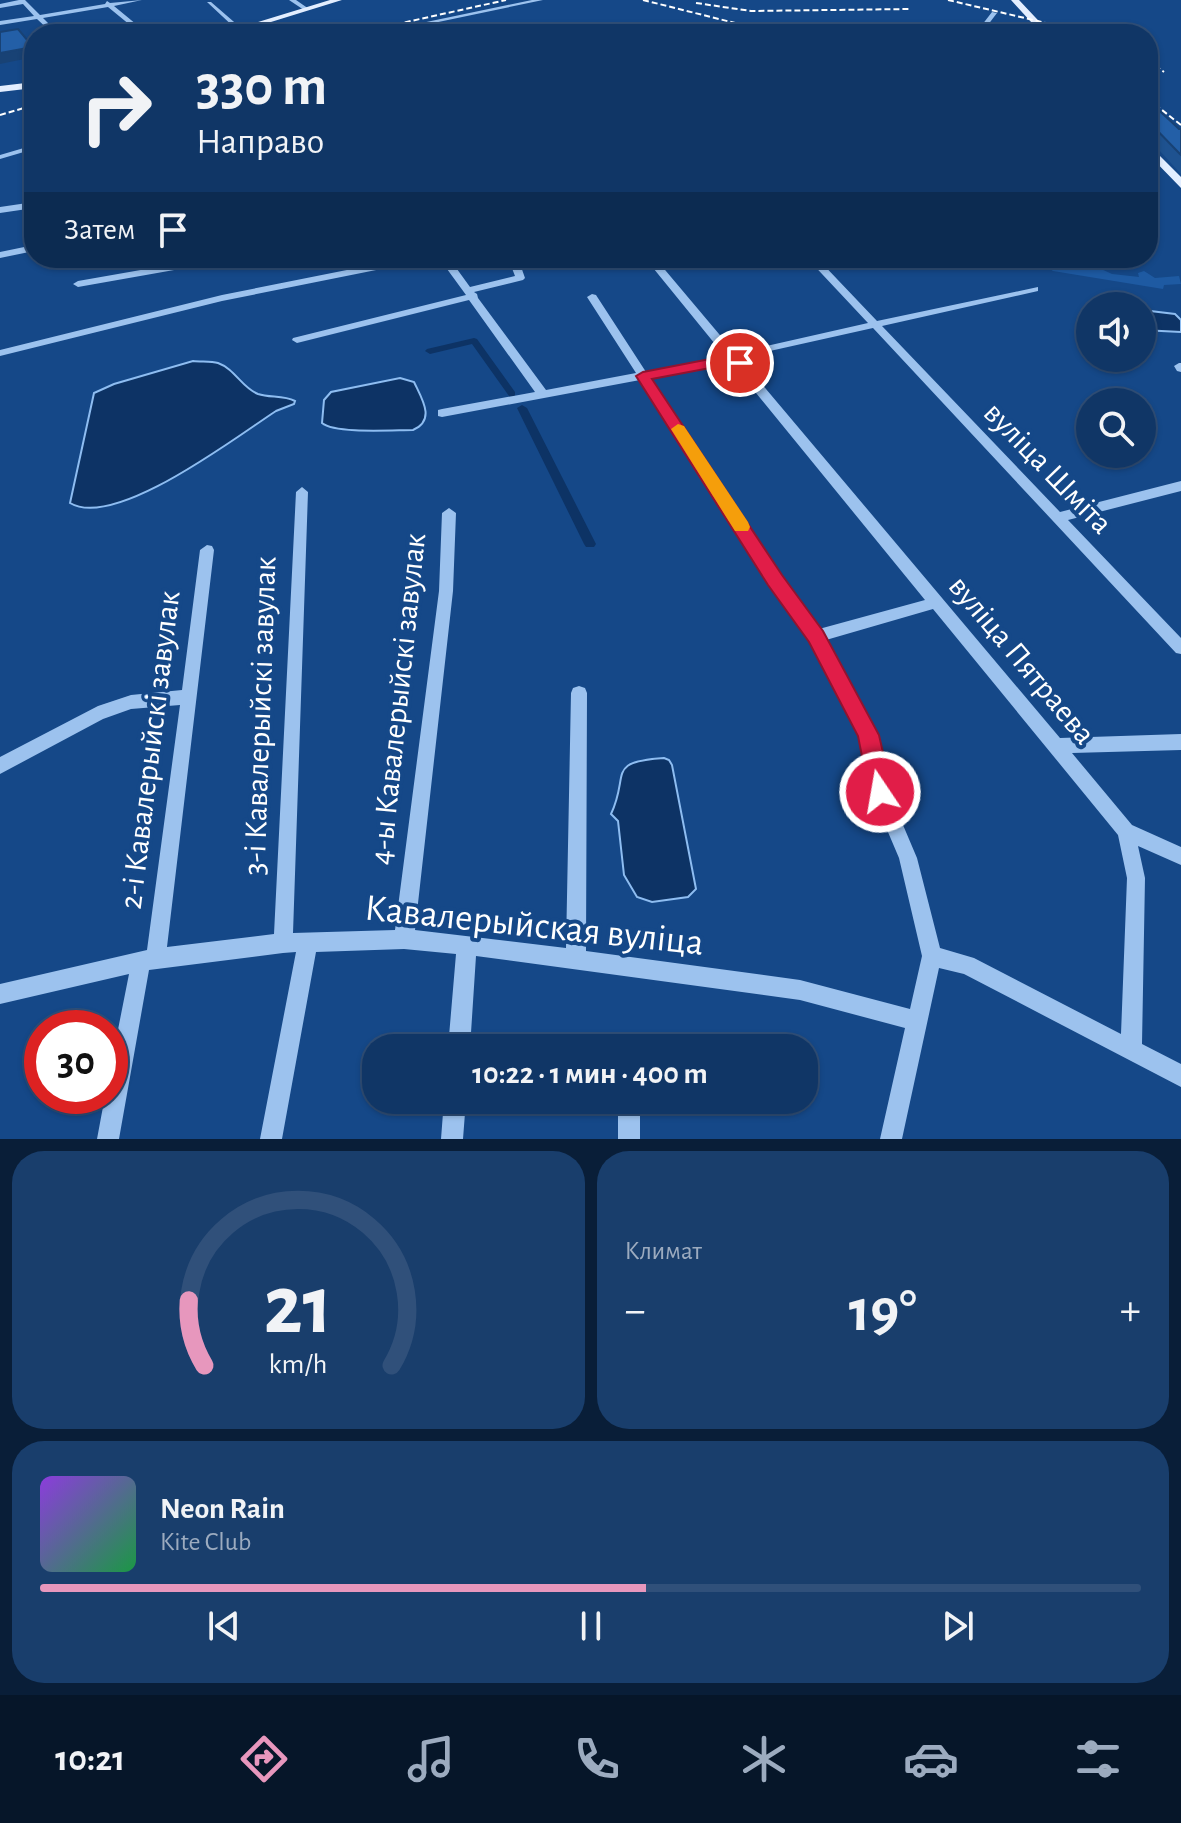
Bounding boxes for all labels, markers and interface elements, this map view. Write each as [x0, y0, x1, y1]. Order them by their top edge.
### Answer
icon: right [64, 56, 168, 160]
text: 330 m [196, 59, 327, 115]
text: Направо [196, 124, 324, 160]
icon: arrive [151, 208, 195, 252]
text: Затем [64, 215, 135, 245]
map controls [1076, 292, 1156, 468]
button: sound [1076, 292, 1156, 372]
pin [706, 329, 774, 397]
icon: arrive [718, 341, 762, 385]
button: search [1076, 388, 1156, 468]
street label: вуліца Шміта [978, 396, 1118, 540]
street label: 4-ы Кавалерыйскі завулак [365, 531, 431, 866]
street label: 3-і Кавалерыйскі завулак [238, 556, 282, 876]
street label: вуліца Пятраева [943, 570, 1101, 750]
street label: 2-і Кавалерыйскі завулак [115, 589, 185, 911]
position arrow [838, 750, 922, 834]
street label: Кавалерыйская вуліца [363, 889, 705, 963]
speed limit sign: 30 [24, 1010, 128, 1114]
text: 10:22 · 1 мин · 400 m [472, 1059, 708, 1089]
text: Климат [625, 1238, 702, 1264]
text: 21 [264, 1265, 333, 1349]
text: 19° [849, 1282, 917, 1342]
text: − [625, 1289, 646, 1333]
text: + [1120, 1289, 1141, 1333]
text: km/h [269, 1350, 328, 1379]
text: Neon Rain [160, 1494, 285, 1524]
text: Kite Club [160, 1529, 251, 1555]
icon: previous [202, 1604, 246, 1648]
icon: pause [569, 1604, 613, 1648]
icon: next [936, 1604, 980, 1648]
icon: directions [236, 1731, 292, 1787]
icon: music [403, 1731, 459, 1787]
icon: phone [569, 1731, 625, 1787]
icon: climate [736, 1731, 792, 1787]
icon: car [903, 1731, 959, 1787]
icon: filters [1070, 1731, 1126, 1787]
text: 10:21 [55, 1741, 125, 1777]

